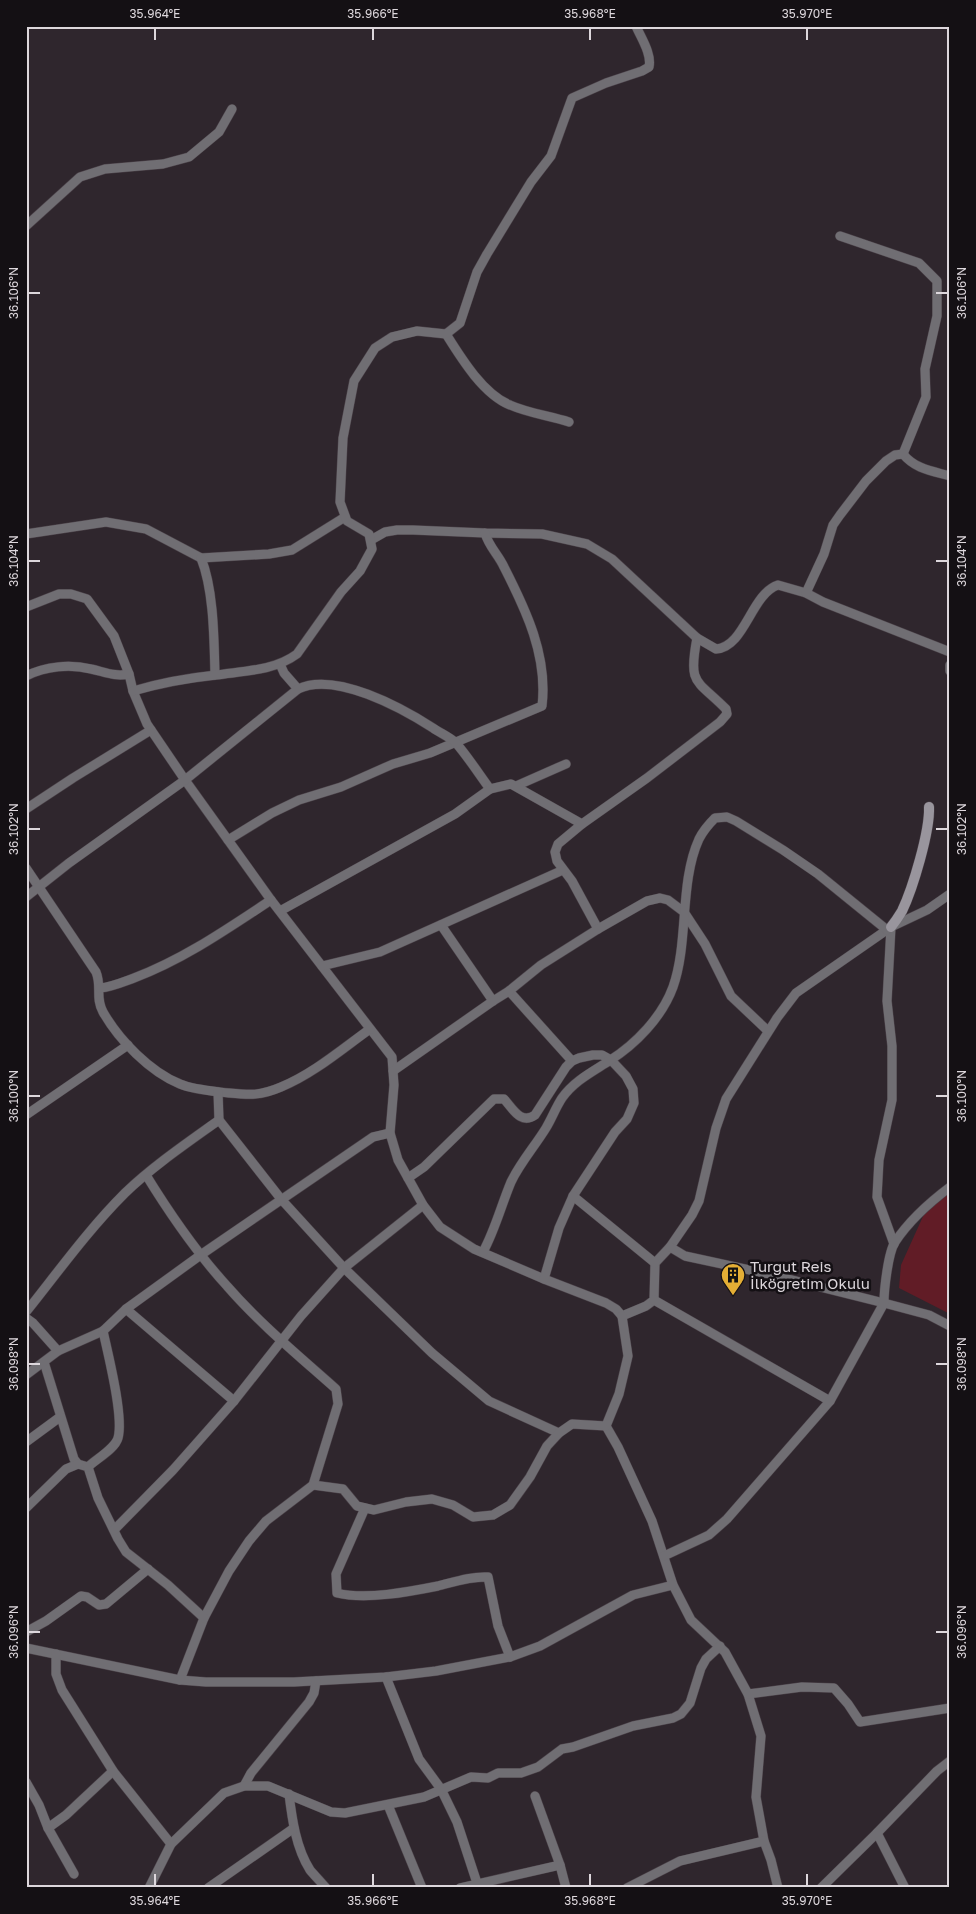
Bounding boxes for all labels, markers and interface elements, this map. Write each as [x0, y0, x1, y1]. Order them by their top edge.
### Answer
text: 35.964°E [130, 6, 180, 21]
text: 35.966°E [347, 6, 399, 21]
text: 35.968°E [564, 6, 616, 21]
text: 35.970°E [782, 6, 832, 21]
text: 36.106°N [6, 267, 21, 319]
text: 36.106°N [954, 267, 969, 319]
text: 36.104°N [6, 535, 21, 587]
text: 36.104°N [954, 535, 969, 587]
text: 36.102°N [6, 803, 21, 855]
text: 36.102°N [954, 803, 969, 855]
text: 36.100°N [6, 1070, 21, 1122]
text: 36.100°N [954, 1070, 969, 1122]
place label: Turgut Reis İlköğretim Okulu [750, 1257, 870, 1292]
building icon: Turgut Reis İlköğretim Okulu [720, 1262, 746, 1296]
text: 36.098°N [6, 1337, 21, 1391]
text: 36.098°N [954, 1337, 969, 1391]
text: 36.096°N [6, 1605, 21, 1659]
text: 36.096°N [954, 1605, 969, 1659]
text: 35.964°E [130, 1893, 180, 1908]
text: 35.966°E [347, 1893, 399, 1908]
text: 35.968°E [564, 1893, 616, 1908]
text: 35.970°E [782, 1893, 832, 1908]

